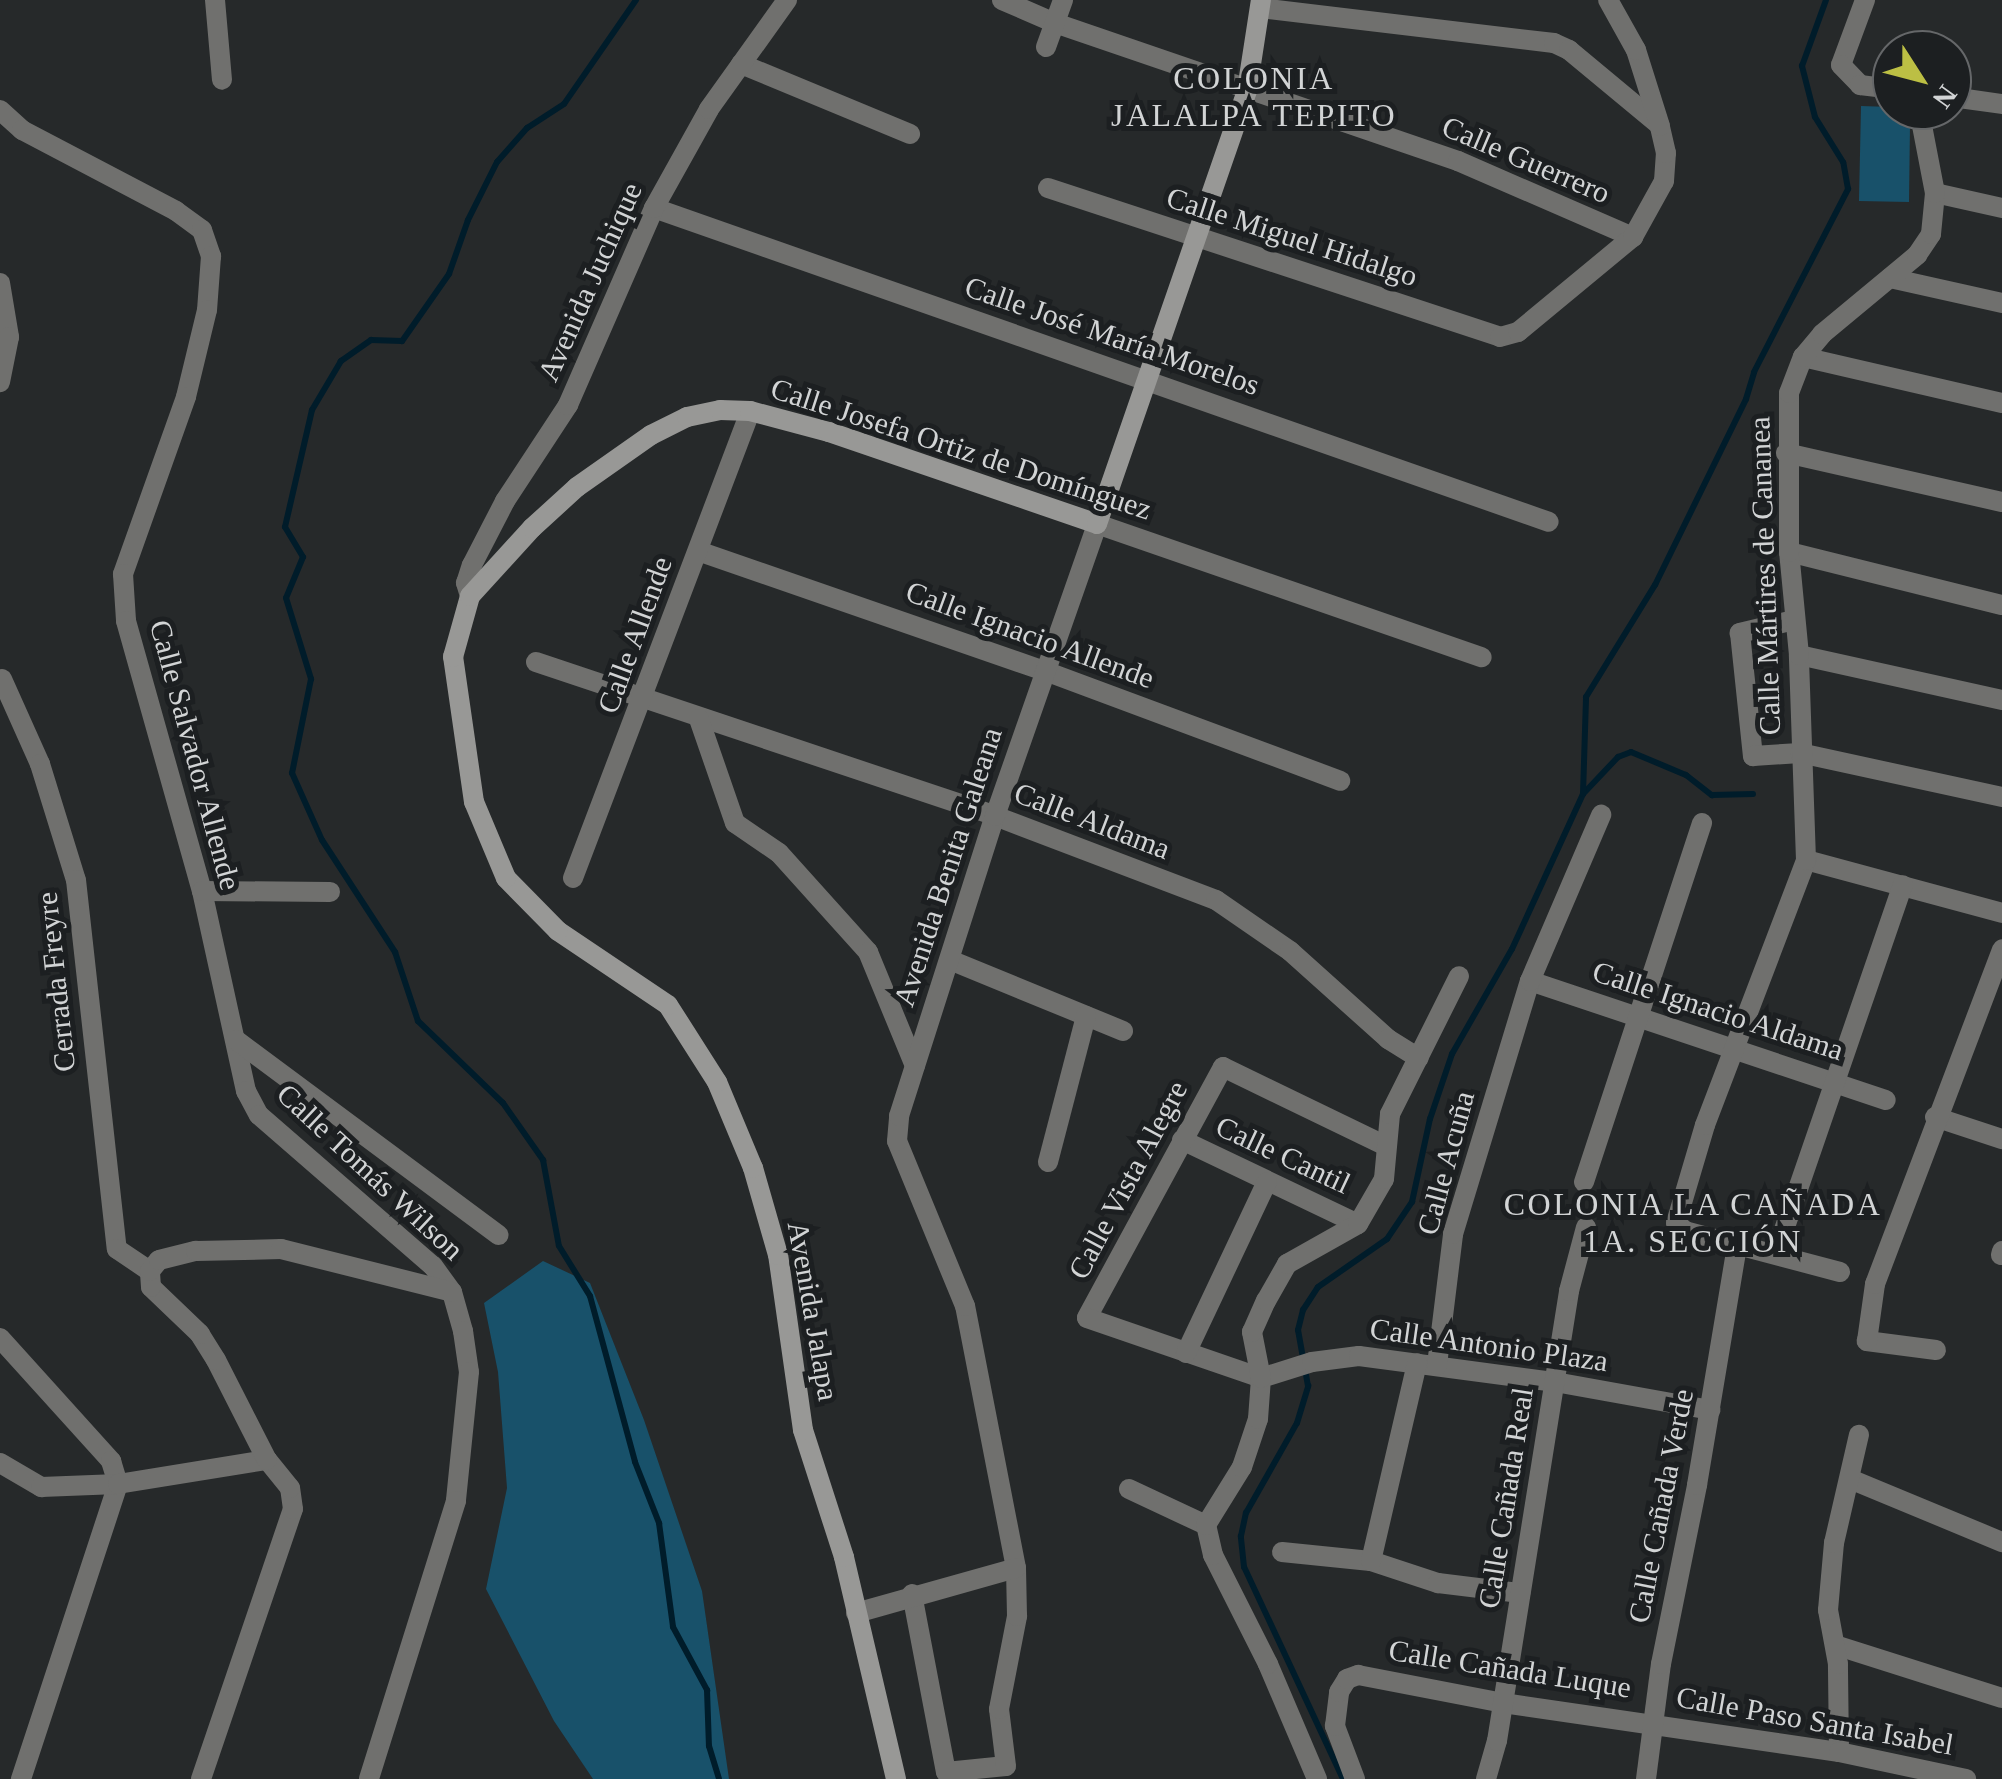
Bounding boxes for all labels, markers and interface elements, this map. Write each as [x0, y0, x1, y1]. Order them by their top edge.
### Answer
north arrow [1872, 30, 1972, 130]
district label: COLONIA JALALPA TEPITO [1110, 60, 1398, 135]
text: N [1927, 79, 1964, 114]
street label: Calle Guerrero [1437, 108, 1615, 212]
street label: Avenida Juchique [530, 177, 650, 387]
street label: Calle Miguel Hidalgo [1162, 179, 1422, 295]
street label: Calle José María Morelos [960, 269, 1264, 403]
street label: Calle Josefa Ortiz de Domínguez [766, 370, 1156, 528]
street label: Calle Mártires de Cananea [1741, 416, 1789, 736]
street label: Calle Allende [590, 551, 680, 719]
street label: Calle Ignacio Allende [900, 573, 1160, 697]
street label: Calle Salvador Allende [141, 615, 249, 895]
street label: Avenida Benita Galeana [886, 723, 1010, 1011]
street label: Calle Aldama [1008, 774, 1176, 868]
street label: Cerrada Freyre [29, 890, 83, 1074]
street label: Calle Ignacio Aldama [1587, 953, 1849, 1069]
street label: Calle Vista Alegre [1060, 1074, 1196, 1286]
street label: Calle Tomás Wilson [269, 1076, 471, 1268]
street label: Calle Acuña [1409, 1086, 1483, 1240]
street label: Calle Cantil [1210, 1108, 1356, 1202]
district label: COLONIA LA CAÑADA 1A. SECCIÓN [1502, 1186, 1884, 1261]
street label: Avenida Jalapa [779, 1218, 847, 1404]
street label: Calle Antonio Plaza [1367, 1310, 1611, 1380]
street label: Calle Cañada Real [1471, 1385, 1541, 1611]
street label: Calle Cañada Verde [1621, 1386, 1701, 1626]
street label: Calle Cañada Luque [1386, 1632, 1634, 1706]
street label: Calle Paso Santa Isabel [1674, 1679, 1956, 1763]

